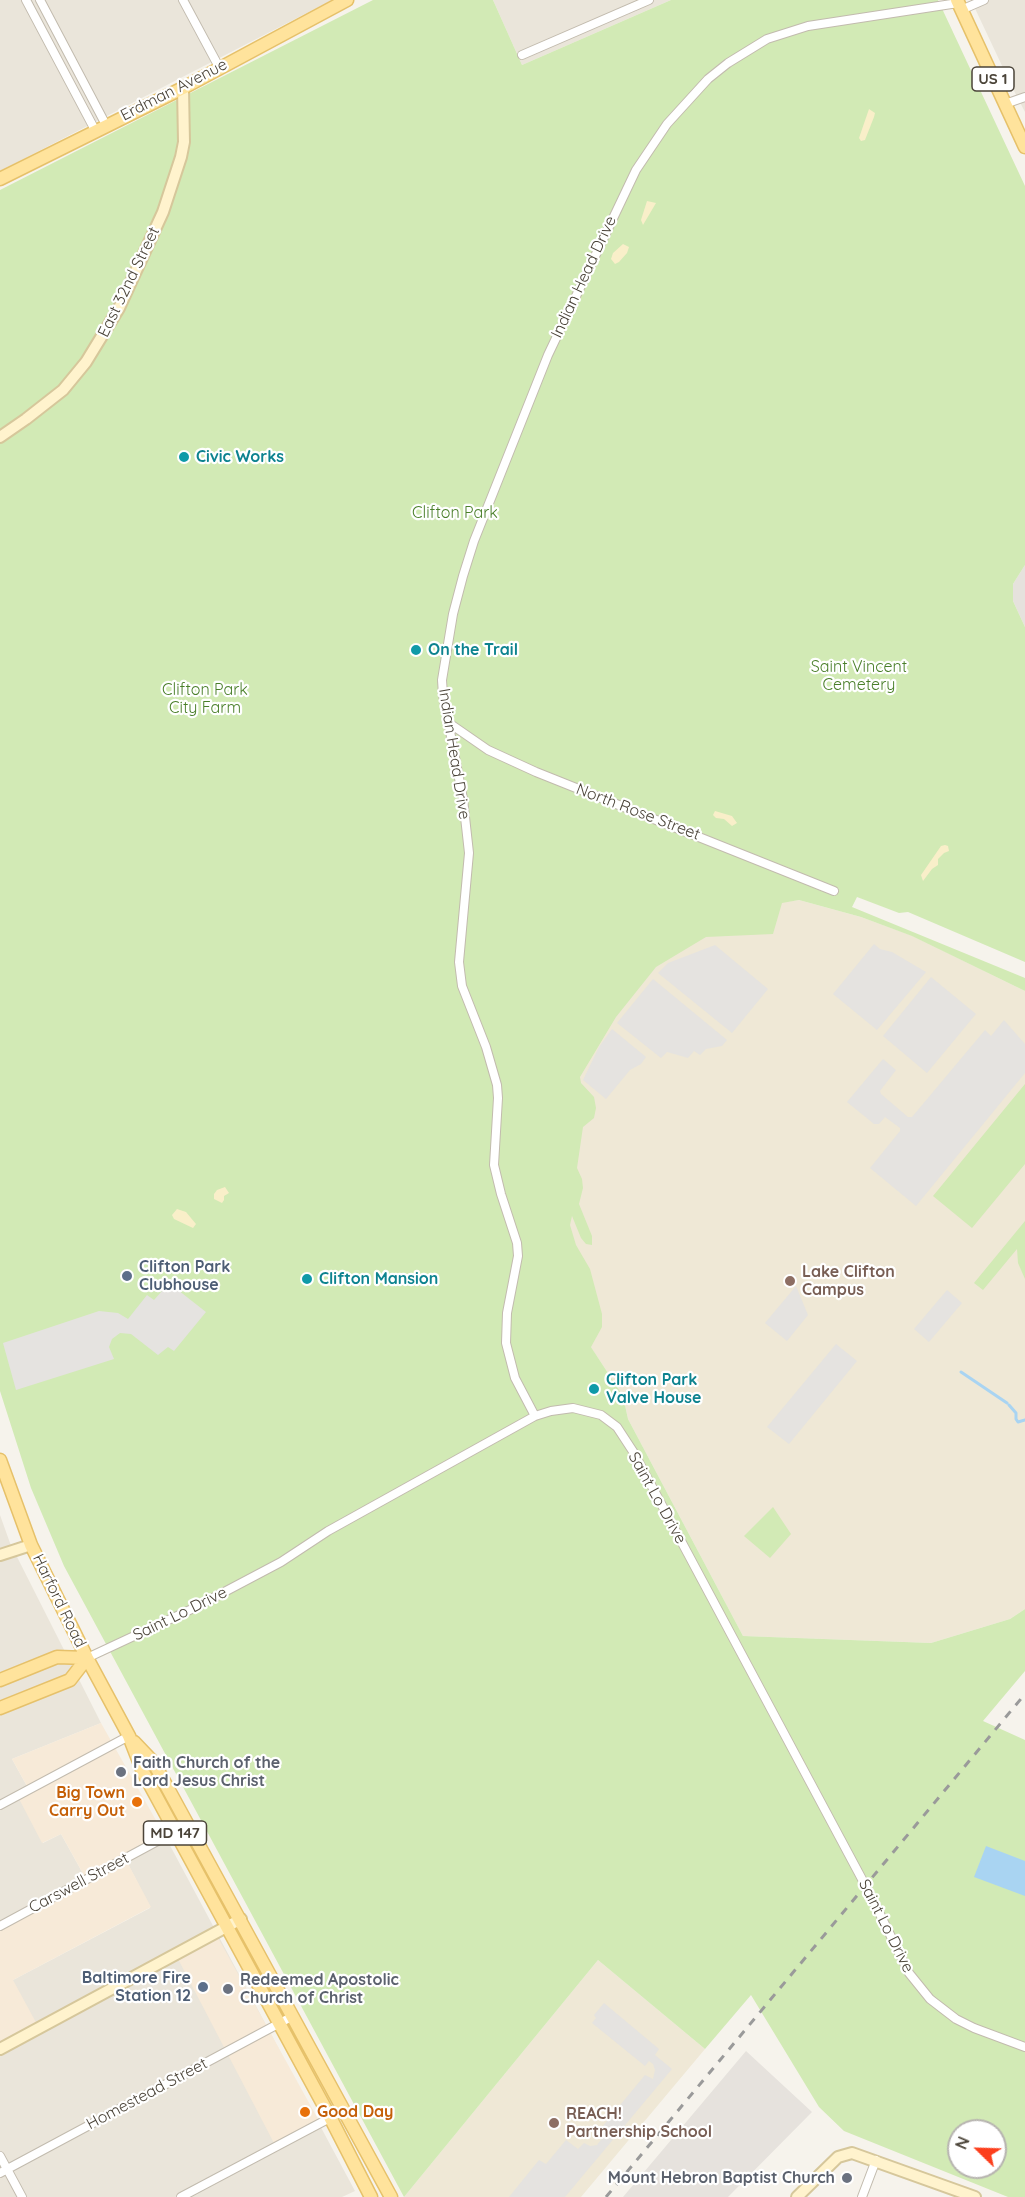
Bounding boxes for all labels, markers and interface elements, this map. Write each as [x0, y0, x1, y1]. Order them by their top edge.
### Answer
street label: Erdman Avenue [117, 55, 231, 125]
road number: US 1 [972, 67, 1014, 91]
street label: Indian Head Drive [547, 213, 621, 341]
street label: East 32nd Street [94, 224, 164, 340]
place label: Civic Works [196, 447, 284, 467]
marker: Civic Works [177, 450, 191, 464]
park label: Clifton Park [412, 503, 498, 523]
place label: On the Trail [428, 640, 518, 660]
marker: On the Trail [409, 643, 423, 657]
park label: Saint Vincent Cemetery [811, 657, 907, 695]
park label: Clifton Park City Farm [162, 680, 248, 718]
street label: Indian Head Drive [434, 687, 474, 821]
street label: North Rose Street [573, 780, 703, 844]
place label: Clifton Park Clubhouse [139, 1257, 230, 1295]
place label: Lake Clifton Campus [802, 1262, 895, 1300]
marker: Clifton Park Clubhouse [120, 1269, 134, 1283]
place label: Clifton Mansion [319, 1269, 438, 1289]
marker: Clifton Mansion [300, 1272, 314, 1286]
marker: Lake Clifton Campus [783, 1274, 797, 1288]
place label: Clifton Park Valve House [606, 1370, 701, 1408]
marker: Clifton Park Valve House [587, 1382, 601, 1396]
street label: Saint Lo Drive [624, 1449, 690, 1547]
street label: Harford Road [28, 1551, 90, 1651]
street label: Saint Lo Drive [130, 1583, 230, 1645]
place label: Faith Church of the Lord Jesus Christ [133, 1753, 280, 1791]
marker: Faith Church of the Lord Jesus Christ [114, 1765, 128, 1779]
place label: Big Town Carry Out [49, 1783, 125, 1821]
marker: Big Town Carry Out [130, 1795, 144, 1809]
road number: MD 147 [144, 1821, 207, 1845]
street label: Carswell Street [26, 1849, 132, 1917]
street label: Saint Lo Drive [854, 1876, 918, 1976]
place label: Baltimore Fire Station 12 [82, 1968, 191, 2006]
place label: Redeemed Apostolic Church of Christ [240, 1970, 399, 2008]
marker: Baltimore Fire Station 12 [196, 1980, 210, 1994]
marker: Redeemed Apostolic Church of Christ [221, 1982, 235, 1996]
street label: Homestead Street [83, 2054, 211, 2134]
place label: Good Day [317, 2102, 394, 2122]
place label: REACH! Partnership School [566, 2104, 712, 2142]
marker: Good Day [298, 2105, 312, 2119]
marker: REACH! Partnership School [547, 2116, 561, 2130]
north arrow [947, 2119, 1007, 2179]
text: N [951, 2133, 974, 2152]
place label: Mount Hebron Baptist Church [608, 2168, 835, 2188]
marker: Mount Hebron Baptist Church [840, 2171, 854, 2185]

